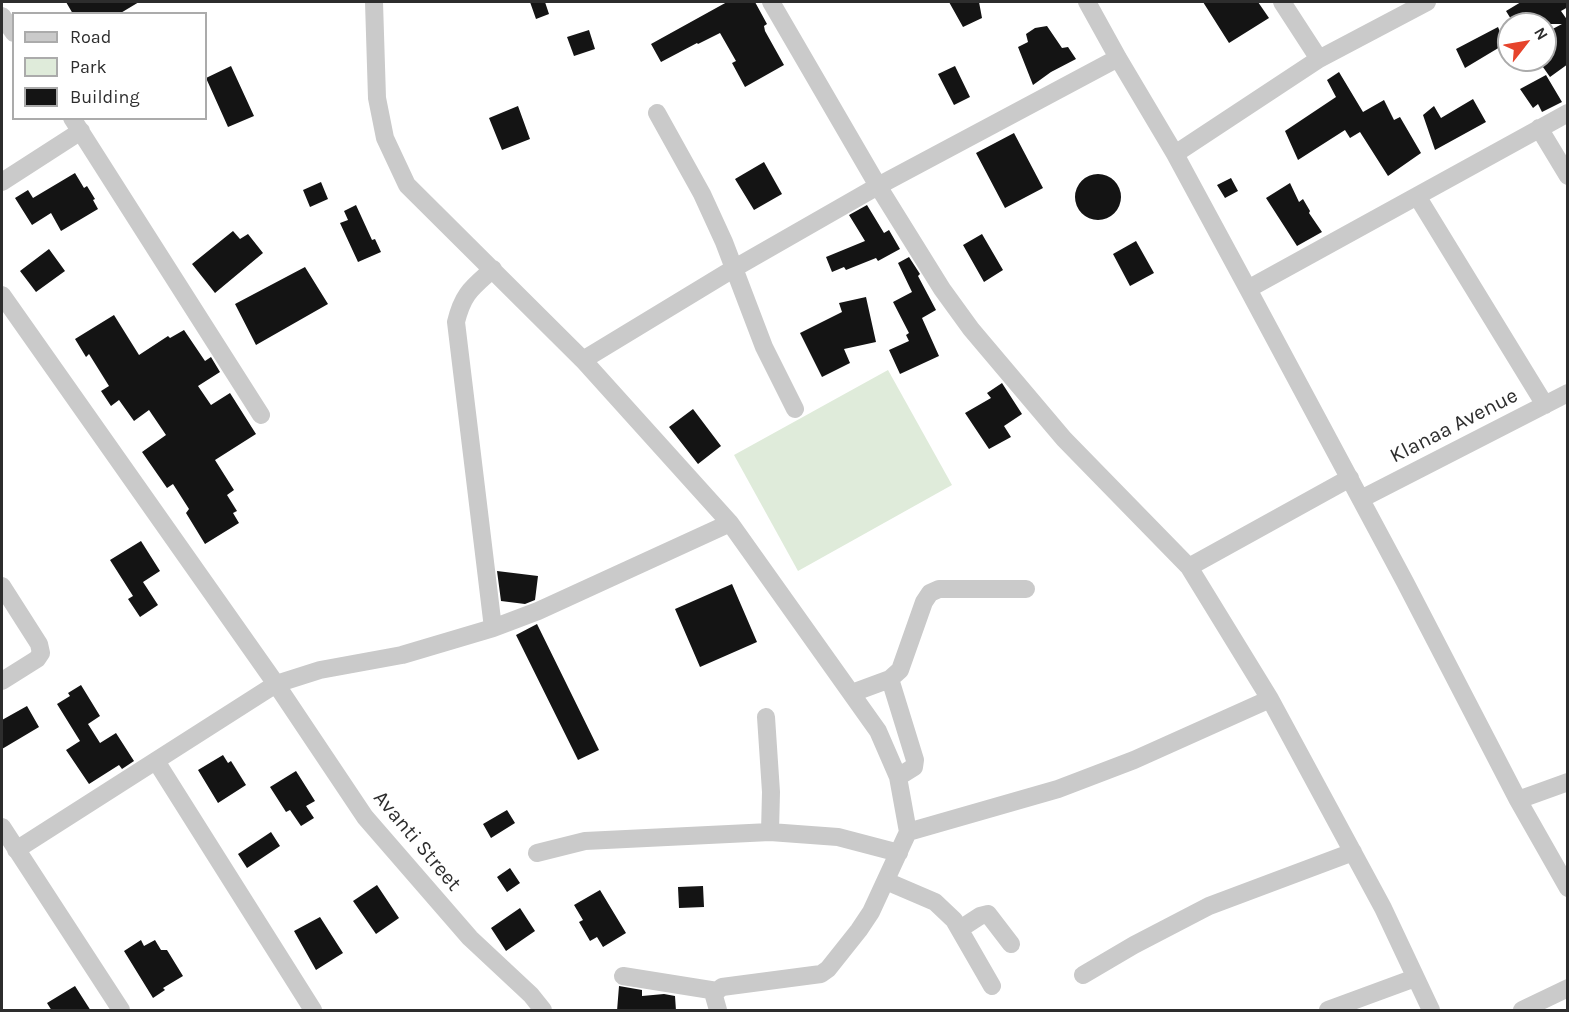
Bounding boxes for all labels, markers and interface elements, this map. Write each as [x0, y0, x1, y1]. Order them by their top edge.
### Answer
legend [12, 12, 207, 120]
north arrow [1497, 12, 1557, 72]
text: N [1530, 24, 1552, 43]
text: Road [70, 26, 111, 48]
text: Park [70, 56, 107, 78]
text: Building [70, 86, 140, 108]
street label: Klanaa Avenue [1386, 383, 1522, 469]
street label: Avanti Street [368, 786, 466, 896]

